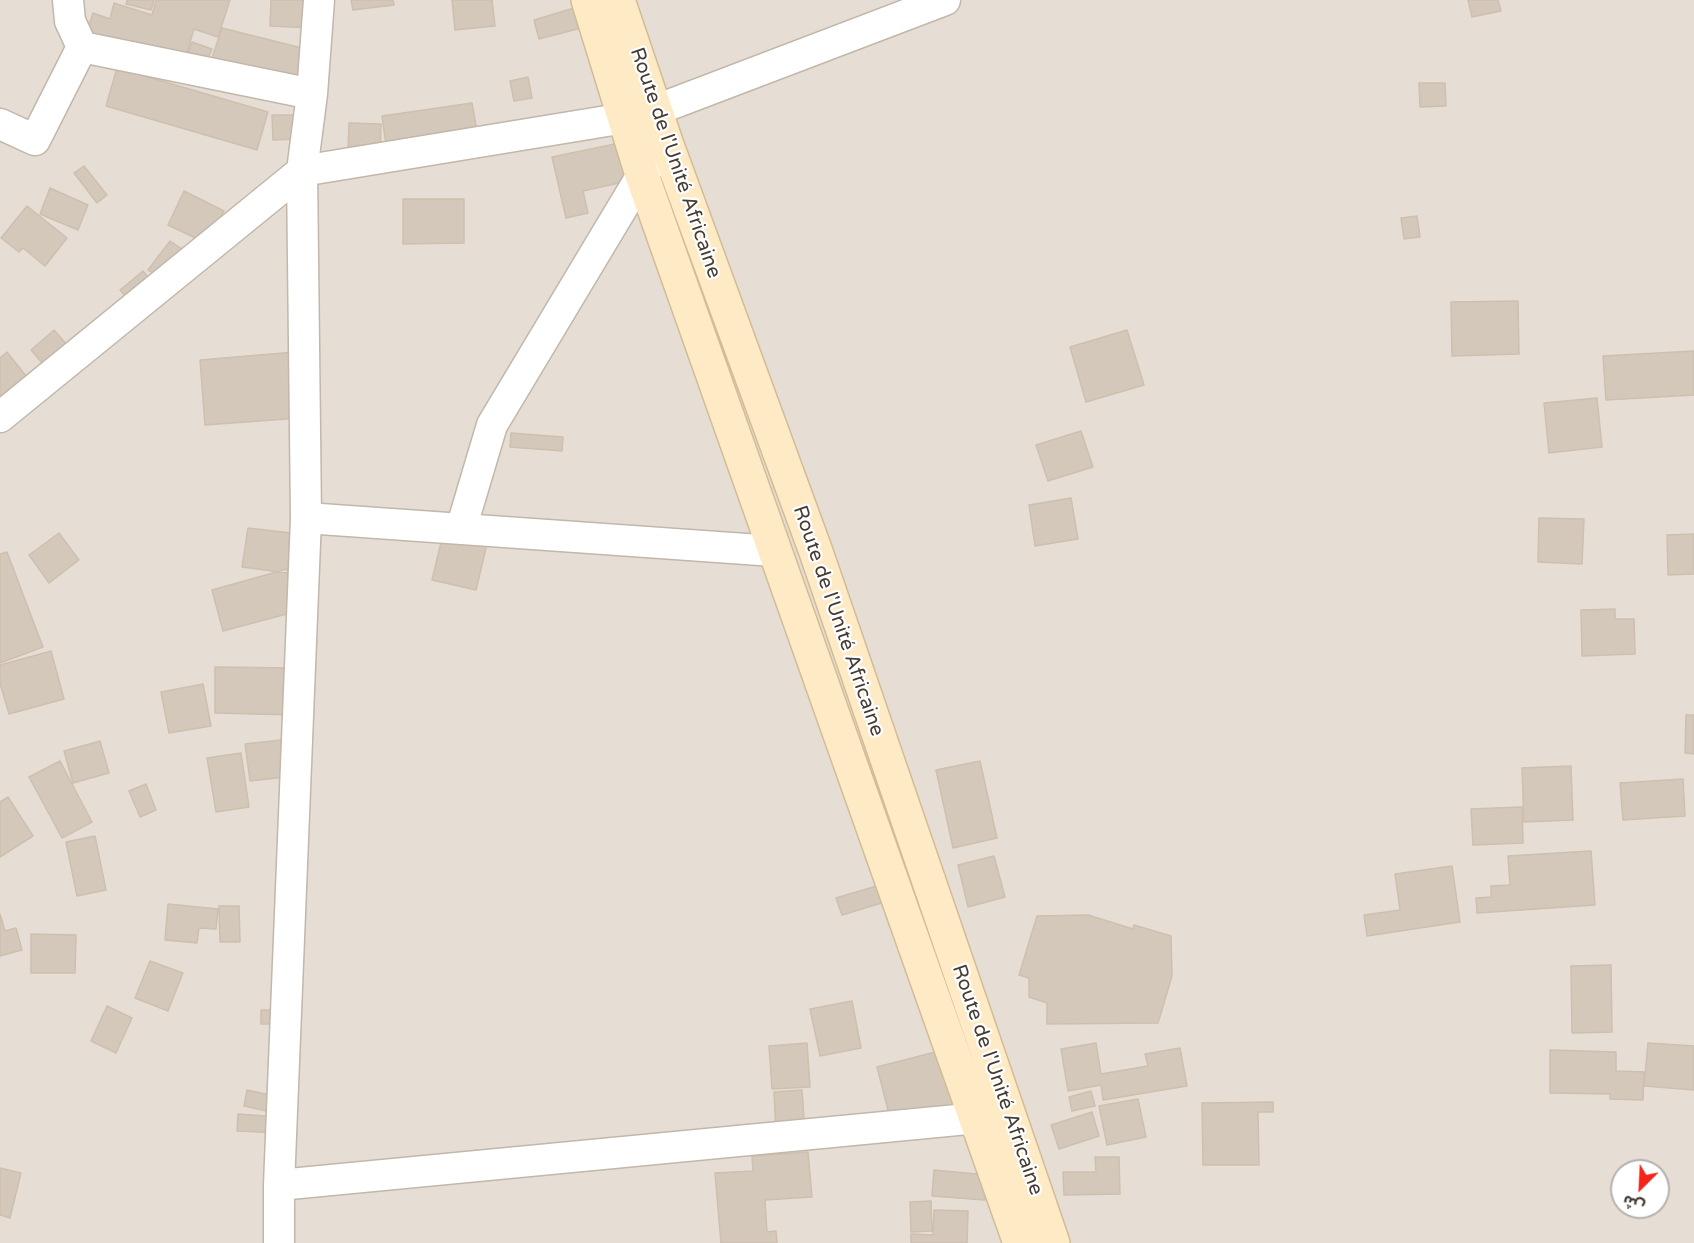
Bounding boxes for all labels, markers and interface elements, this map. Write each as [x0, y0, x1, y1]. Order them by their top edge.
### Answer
street label: Route de l'Unité Africaine [624, 45, 726, 281]
street label: Route de l'Unité Africaine [787, 503, 889, 739]
street label: Route de l'Unité Africaine [946, 962, 1048, 1198]
north arrow [1610, 1159, 1670, 1219]
text: ش [1619, 1190, 1648, 1217]

